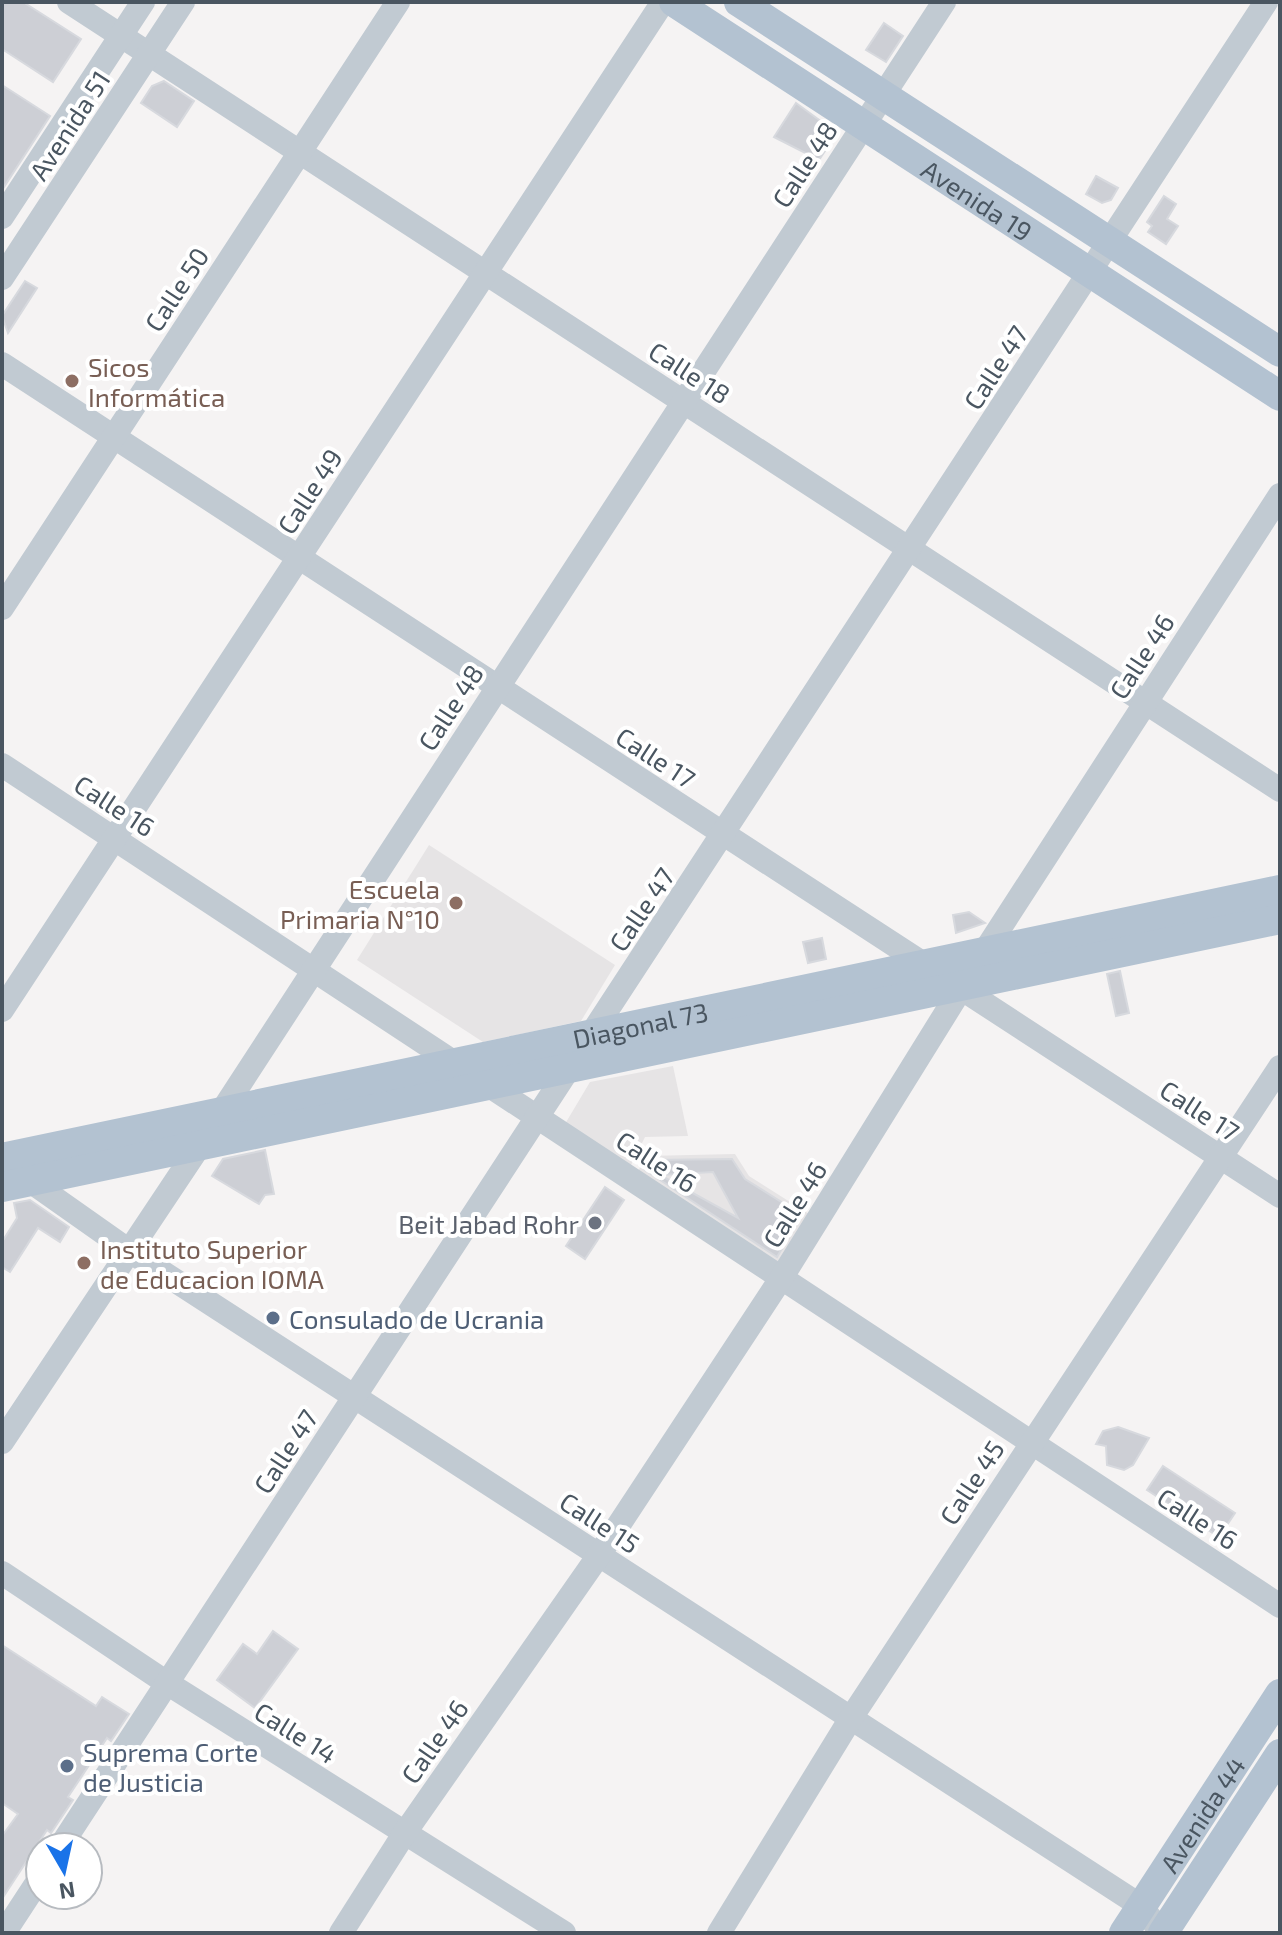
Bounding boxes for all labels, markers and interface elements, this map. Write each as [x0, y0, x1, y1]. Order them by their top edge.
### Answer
street label: Avenida 51 [22, 65, 116, 185]
street label: Calle 48 [765, 115, 843, 213]
street label: Avenida 19 [917, 152, 1038, 246]
street label: Calle 50 [137, 241, 215, 337]
street label: Calle 47 [957, 319, 1033, 415]
street label: Calle 18 [644, 334, 736, 410]
place label: Sicos Informática [88, 351, 225, 412]
marker: Sicos Informática [63, 372, 81, 390]
street label: Calle 49 [270, 443, 348, 539]
street label: Calle 46 [1102, 608, 1180, 704]
street label: Calle 48 [411, 658, 489, 756]
street label: Calle 17 [611, 720, 701, 794]
street label: Calle 16 [69, 768, 161, 842]
street label: Calle 47 [602, 862, 680, 956]
place label: Escuela Primaria N°10 [280, 873, 440, 934]
marker: Escuela Primaria N°10 [447, 894, 465, 912]
street label: Diagonal 73 [570, 995, 710, 1053]
street label: Calle 17 [1155, 1073, 1245, 1147]
street label: Calle 16 [611, 1124, 703, 1198]
street label: Calle 46 [756, 1155, 832, 1253]
place label: Beit Jabad Rohr [398, 1208, 579, 1239]
marker: Beit Jabad Rohr [586, 1214, 604, 1232]
place label: Instituto Superior de Educacion IOMA [100, 1233, 324, 1294]
marker: Instituto Superior de Educacion IOMA [75, 1254, 93, 1272]
place label: Consulado de Ucrania [289, 1303, 544, 1334]
marker: Consulado de Ucrania [264, 1309, 282, 1327]
street label: Calle 47 [247, 1403, 323, 1499]
street label: Calle 45 [932, 1434, 1010, 1530]
street label: Calle 16 [1152, 1481, 1244, 1555]
street label: Calle 15 [554, 1485, 646, 1559]
street label: Calle 46 [394, 1693, 474, 1789]
street label: Calle 14 [249, 1695, 343, 1769]
place label: Suprema Corte de Justicia [83, 1736, 258, 1797]
street label: Avenida 44 [1153, 1750, 1251, 1878]
marker: Suprema Corte de Justicia [58, 1757, 76, 1775]
north arrow [24, 1831, 104, 1911]
text: N [57, 1878, 77, 1906]

